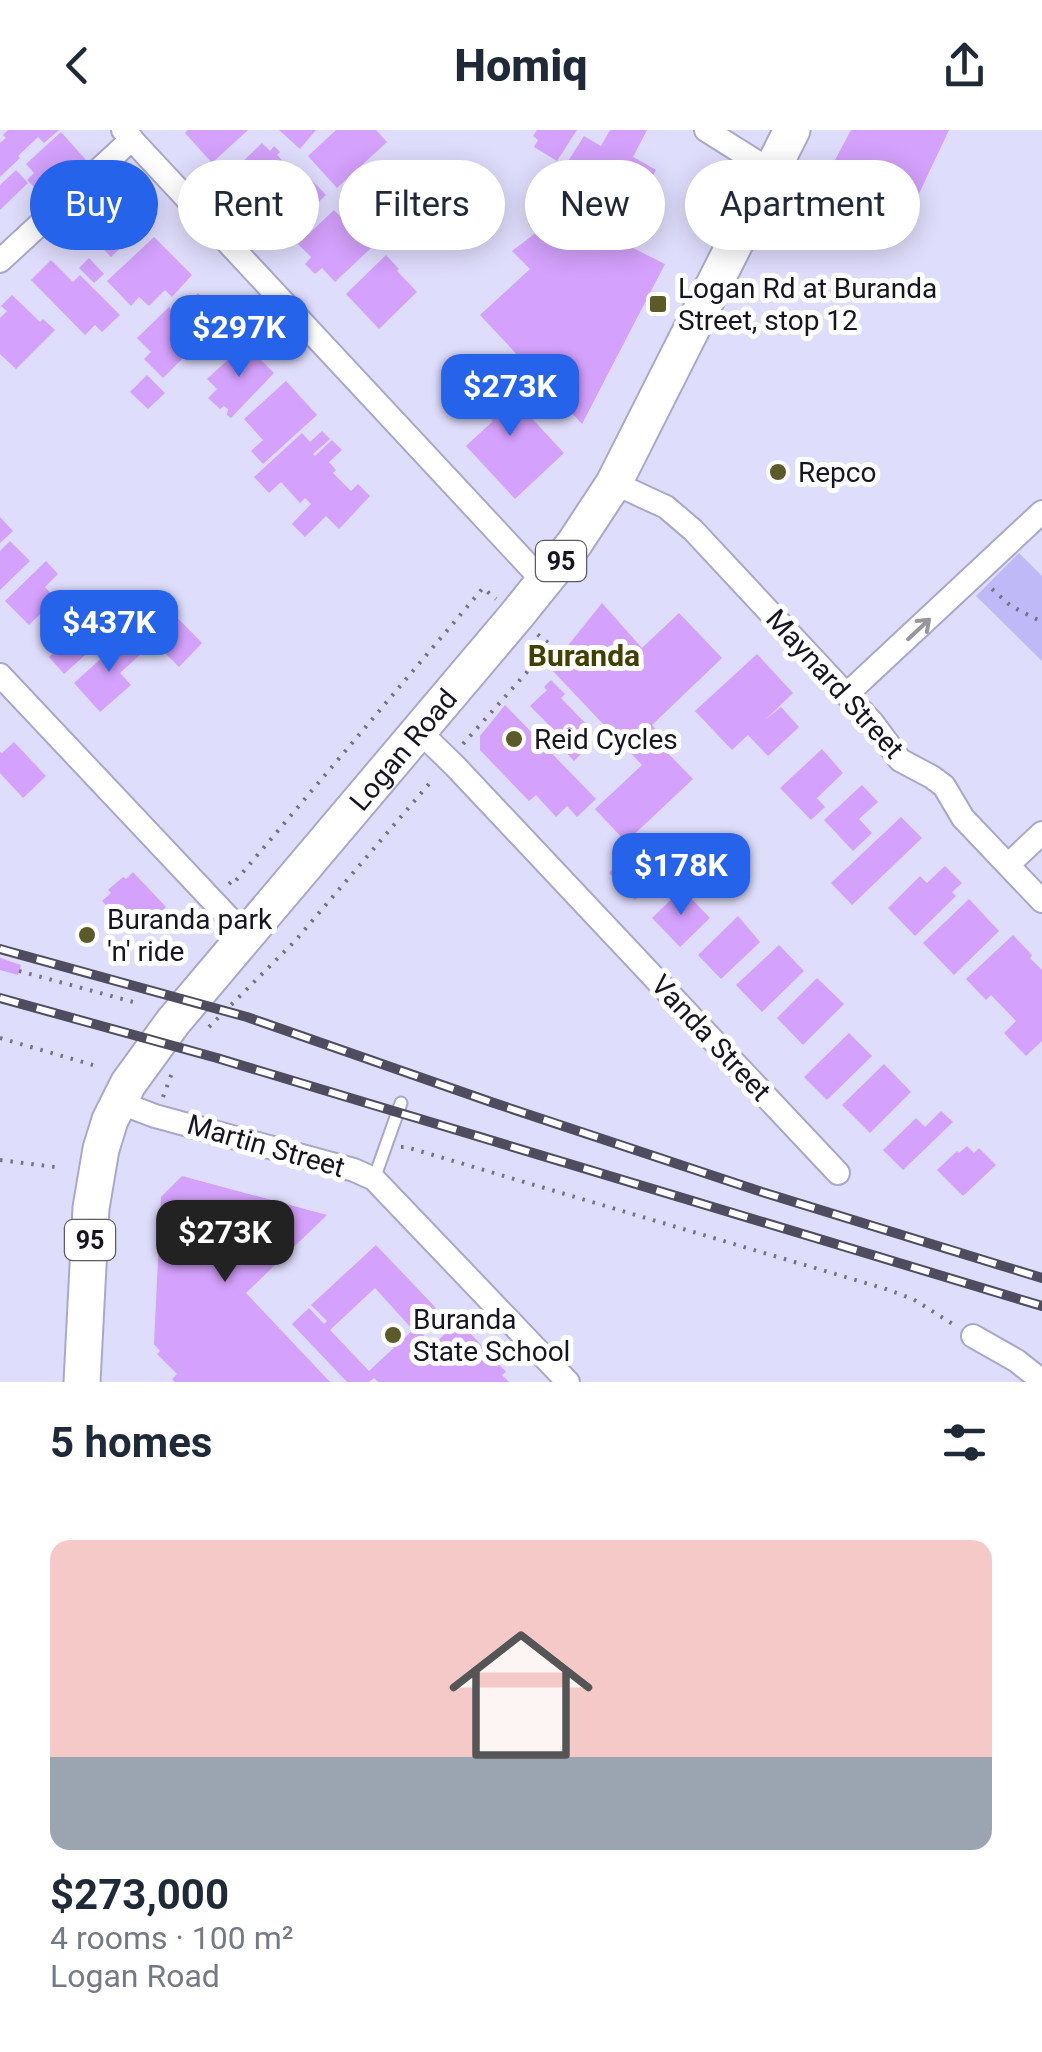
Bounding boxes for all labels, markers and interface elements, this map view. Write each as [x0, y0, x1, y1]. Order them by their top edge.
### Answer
icon: back [50, 38, 105, 93]
icon: share [937, 38, 992, 93]
text: Homiq [454, 39, 588, 92]
chip: Buy [30, 160, 158, 250]
chip: Rent [178, 160, 319, 250]
chip: Filters [339, 160, 505, 250]
chip: New [525, 160, 665, 250]
chip: Apartment [685, 160, 920, 250]
place label: Logan Rd at Buranda Street, stop 12 [678, 272, 937, 337]
marker: Logan Rd at Buranda Street, stop 12 [647, 293, 669, 315]
pin: $297K [169, 295, 309, 380]
text: $297K [192, 308, 286, 346]
pin: $273K [440, 354, 580, 439]
text: $273K [463, 367, 557, 405]
place label: Repco [798, 456, 876, 489]
marker: Repco [767, 461, 789, 483]
road number: 95 [536, 541, 586, 581]
pin: $437K [39, 590, 179, 675]
text: $437K [62, 603, 156, 641]
street label: Maynard Street [759, 603, 911, 765]
one-way arrow [906, 617, 930, 641]
district label: Buranda [528, 638, 640, 673]
street label: Logan Road [343, 682, 464, 817]
place label: Reid Cycles [534, 723, 678, 756]
marker: Reid Cycles [503, 728, 525, 750]
pin: $178K [611, 833, 751, 918]
text: $178K [634, 846, 728, 884]
place label: Buranda park 'n' ride [107, 903, 273, 968]
marker: Buranda park 'n' ride [76, 924, 98, 946]
street label: Vanda Street [644, 968, 778, 1108]
street label: Martin Street [184, 1108, 348, 1184]
pin: $273K [155, 1200, 295, 1285]
text: $273K [178, 1213, 272, 1251]
road number: 95 [65, 1220, 115, 1260]
place label: Buranda State School [413, 1303, 570, 1368]
marker: Buranda State School [382, 1324, 404, 1346]
icon: filters [937, 1415, 992, 1470]
text: 5 homes [50, 1418, 212, 1467]
icon: home [431, 1605, 611, 1785]
text: $273,000 [50, 1870, 229, 1919]
text: 4 rooms · 100 m² [50, 1919, 293, 1957]
text: Logan Road [50, 1957, 220, 1995]

